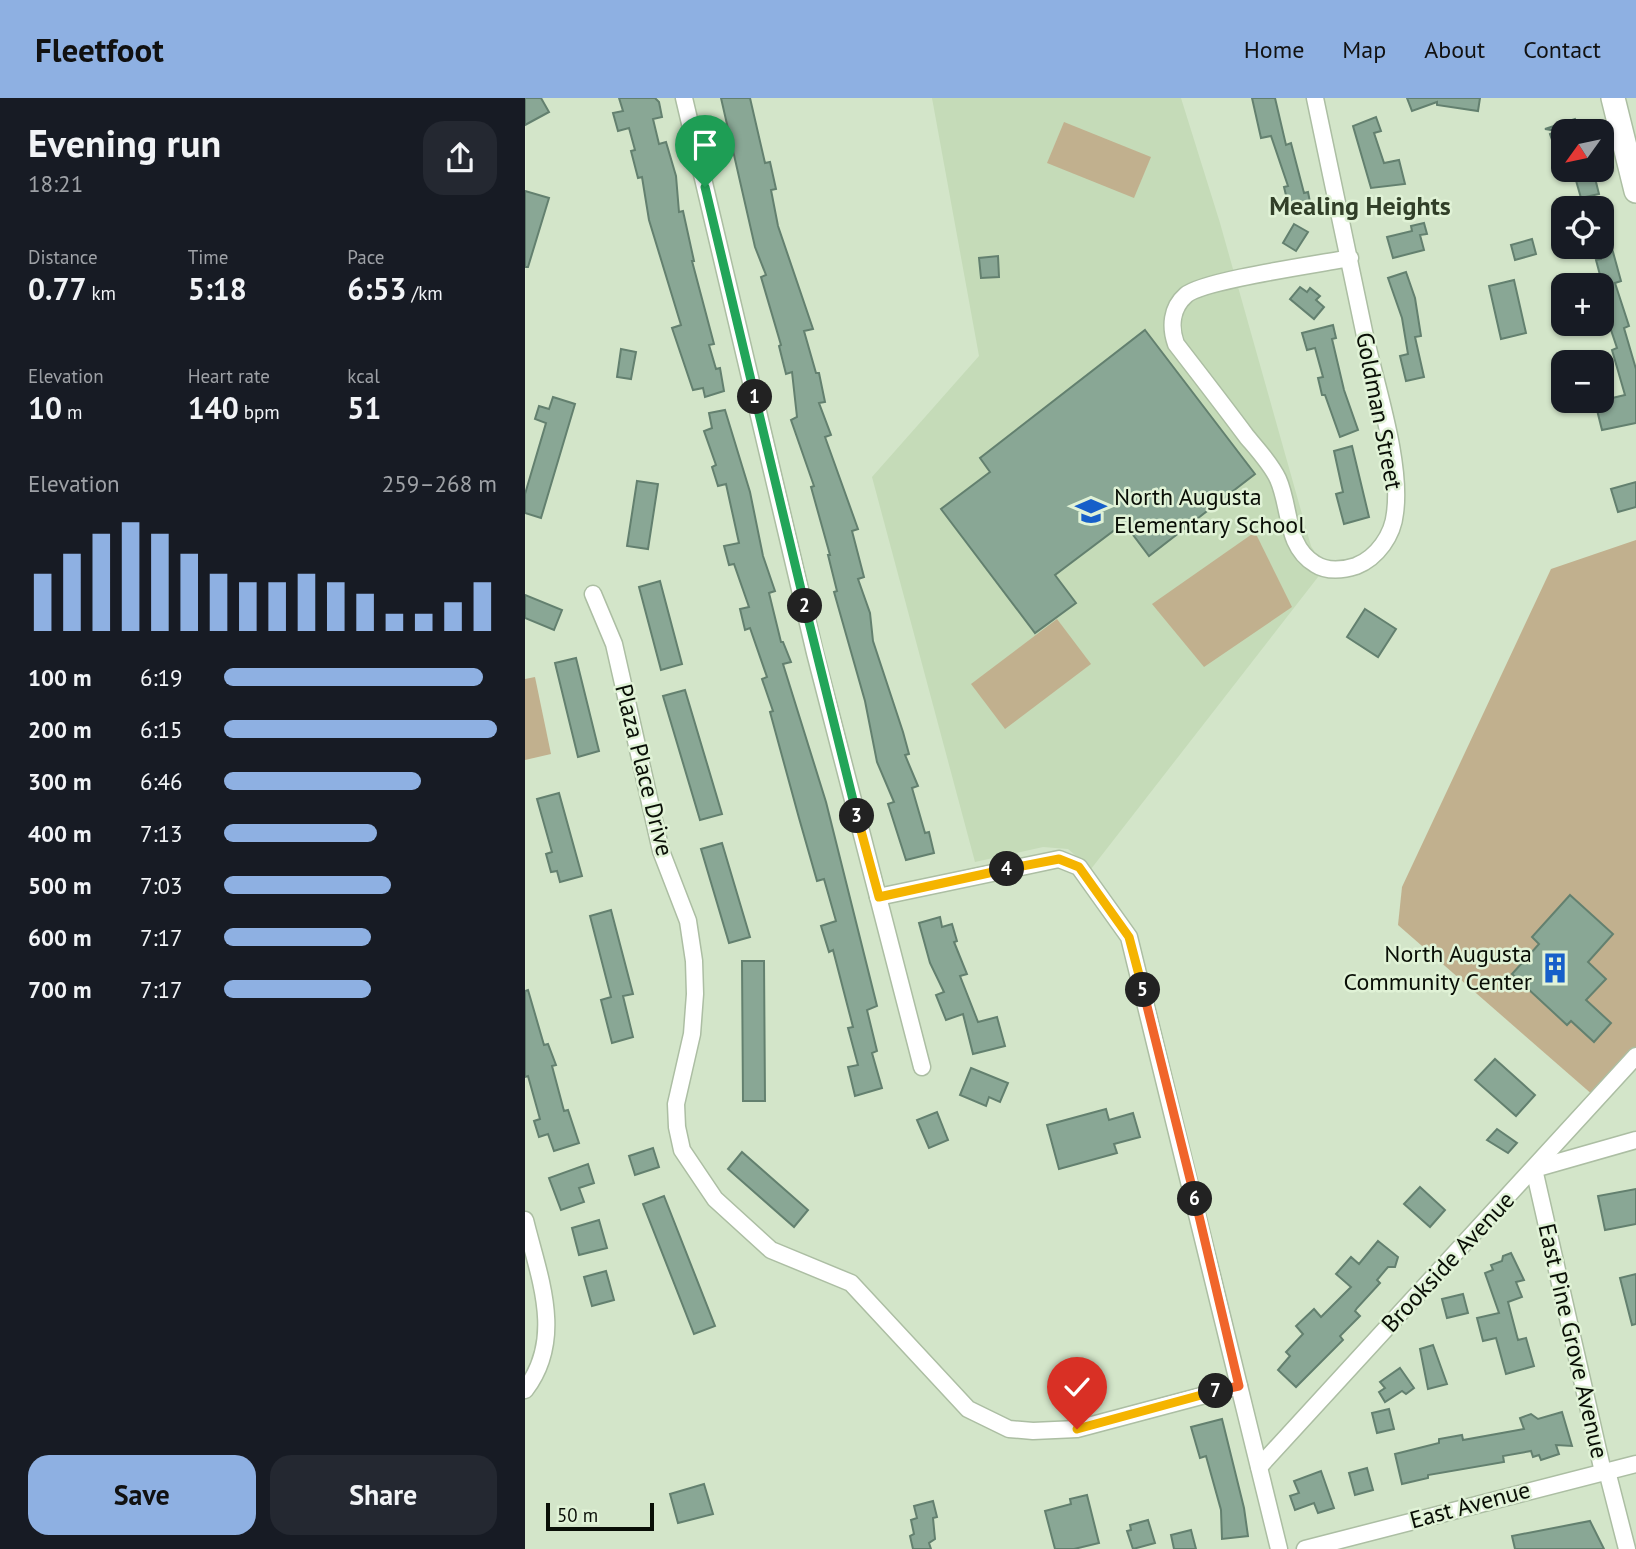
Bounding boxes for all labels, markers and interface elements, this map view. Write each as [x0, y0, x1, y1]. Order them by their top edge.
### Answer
text: Fleetfoot [35, 28, 164, 71]
text: Home [1244, 34, 1304, 65]
text: Map [1342, 34, 1386, 65]
text: About [1424, 34, 1485, 65]
text: Contact [1523, 34, 1601, 65]
pin [675, 115, 735, 187]
text: Evening run [28, 118, 221, 167]
north arrow [1551, 119, 1613, 182]
map controls [1551, 119, 1614, 413]
button: share [423, 121, 497, 195]
icon: arrive [686, 126, 724, 164]
text: 18:21 [28, 169, 83, 198]
district label: Mealing Heights [1269, 189, 1451, 222]
button: locate [1551, 196, 1614, 259]
text: Distance [28, 245, 98, 269]
text: Time [188, 245, 228, 269]
text: Pace [347, 245, 385, 269]
text: 0.77 [28, 269, 86, 308]
text: 5:18 [188, 269, 247, 308]
text: 6:53 [347, 269, 406, 308]
button: + [1551, 273, 1614, 336]
text: km [86, 281, 116, 305]
text: /km [406, 281, 443, 305]
street label: Goldman Street [1349, 330, 1410, 492]
button: − [1551, 350, 1614, 413]
text: Elevation [28, 364, 104, 388]
text: Heart rate [188, 364, 270, 388]
text: kcal [347, 364, 380, 388]
pin: 1 [737, 380, 772, 414]
text: 1 [749, 384, 760, 408]
text: 10 [28, 388, 62, 427]
text: 140 [188, 388, 239, 427]
text: 51 [347, 388, 381, 427]
text: m [62, 400, 83, 424]
text: bpm [239, 400, 280, 424]
text: Elevation [28, 469, 120, 498]
text: 259–268 m [382, 469, 497, 498]
place label: North Augusta Elementary School [1114, 481, 1305, 540]
school or university icon: North Augusta Elementary School [1074, 494, 1108, 528]
pin: 2 [787, 588, 823, 624]
text: 2 [799, 593, 810, 617]
text: 100 m [28, 663, 91, 692]
text: 6:19 [140, 663, 183, 692]
street label: Plaza Place Drive [608, 681, 681, 859]
text: 200 m [28, 715, 91, 744]
text: 6:15 [140, 715, 183, 744]
text: 300 m [28, 767, 91, 796]
text: 6:46 [140, 767, 183, 796]
pin: 3 [839, 798, 875, 834]
text: 3 [851, 803, 862, 827]
text: 400 m [28, 819, 91, 848]
text: 7:13 [140, 819, 183, 848]
pin: 4 [989, 852, 1025, 886]
text: 4 [1001, 856, 1012, 880]
text: 500 m [28, 871, 91, 900]
text: 7:03 [140, 871, 183, 900]
text: 600 m [28, 923, 91, 952]
text: 7:17 [140, 923, 183, 952]
place label: North Augusta Community Center [1344, 938, 1532, 997]
building icon: North Augusta Community Center [1538, 951, 1572, 985]
pin: 5 [1125, 972, 1161, 1008]
text: 700 m [28, 975, 91, 1004]
text: 7:17 [140, 975, 183, 1004]
text: 5 [1137, 977, 1148, 1001]
pin: 6 [1177, 1182, 1213, 1216]
street label: Brookside Avenue [1374, 1185, 1521, 1339]
text: 6 [1189, 1186, 1200, 1210]
street label: East Pine Grove Avenue [1531, 1220, 1616, 1462]
pin [1047, 1357, 1107, 1429]
icon: check [1058, 1368, 1096, 1406]
pin: 7 [1199, 1374, 1233, 1408]
text: 7 [1210, 1378, 1221, 1402]
button: Save [28, 1455, 256, 1535]
button: Share [270, 1455, 497, 1535]
street label: East Avenue [1406, 1474, 1534, 1535]
scale bar [546, 1500, 655, 1532]
text: 50 m [557, 1503, 598, 1527]

